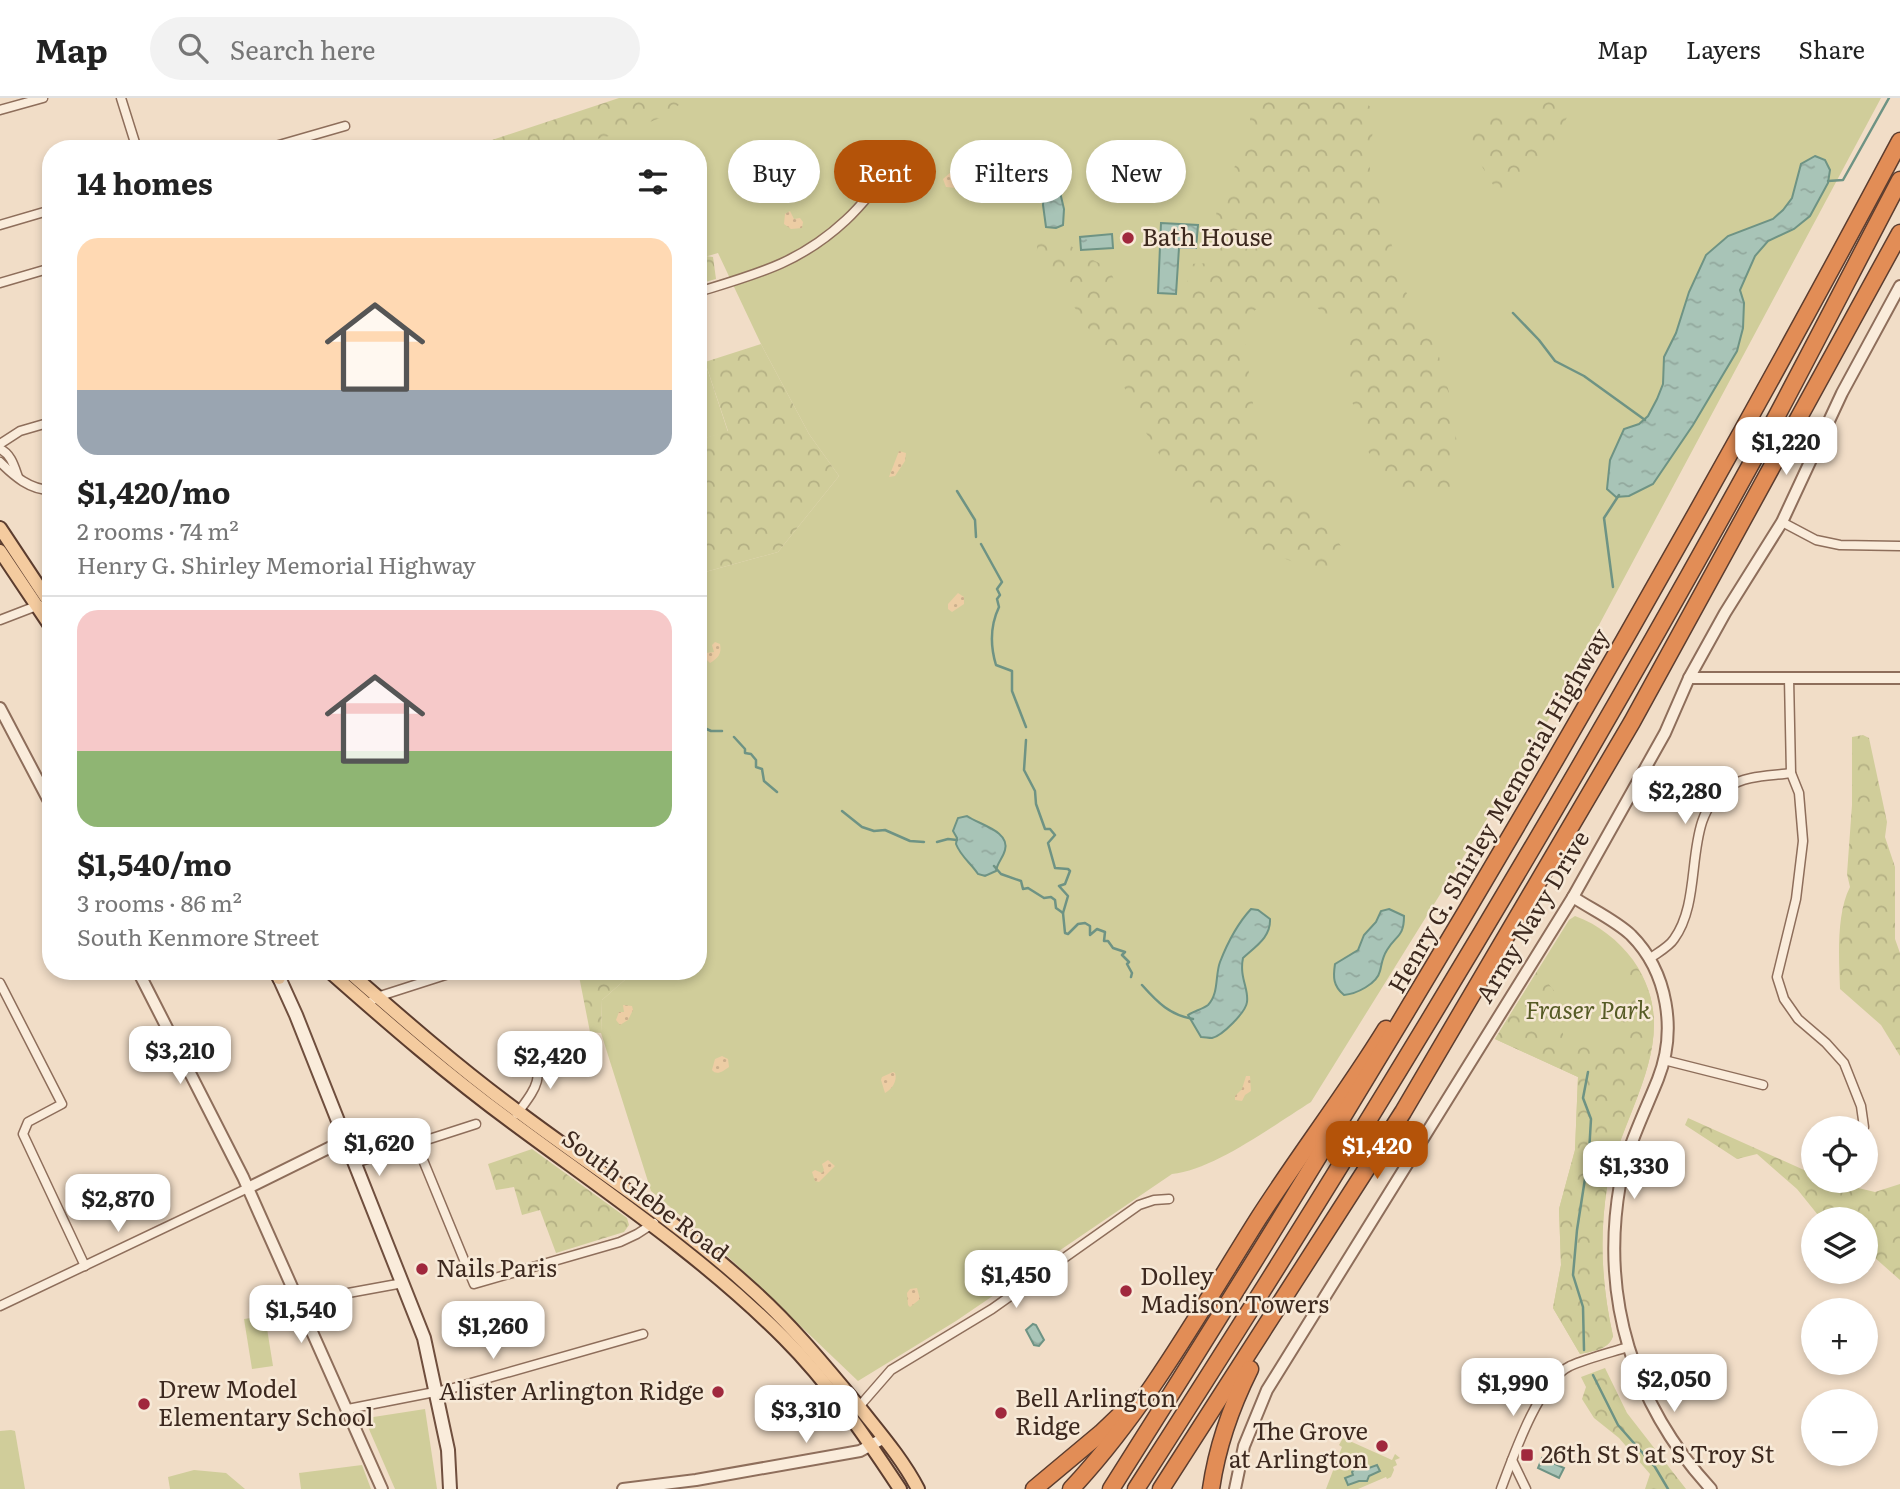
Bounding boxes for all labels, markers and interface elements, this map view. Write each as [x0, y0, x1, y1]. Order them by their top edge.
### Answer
search box [150, 17, 640, 80]
text: Map [35, 24, 108, 73]
icon: search [174, 29, 212, 67]
text: Search here [230, 29, 376, 68]
text: Map [1597, 31, 1648, 66]
text: Layers [1686, 31, 1760, 66]
text: Share [1798, 31, 1865, 66]
chip: Buy [728, 140, 820, 203]
chip: Rent [834, 140, 936, 203]
chip: Filters [950, 140, 1072, 203]
chip: New [1086, 140, 1186, 203]
text: 14 homes [77, 160, 213, 204]
icon: filters [634, 163, 672, 201]
place label: Bath House [1142, 218, 1273, 253]
marker: Bath House [1120, 230, 1136, 246]
icon: home [312, 284, 438, 410]
pin: $1,220 [1729, 418, 1843, 477]
text: $1,220 [1751, 423, 1821, 457]
text: $1,420/mo [77, 469, 231, 513]
text: 2 rooms · 74 m² [77, 513, 239, 547]
text: Henry G. Shirley Memorial Highway [77, 547, 476, 581]
street label: Henry G. Shirley Memorial Highway [1378, 621, 1616, 999]
icon: home [312, 656, 438, 782]
pin: $2,280 [1628, 766, 1742, 826]
text: $2,280 [1648, 772, 1722, 806]
street label: Army Navy Drive [1465, 823, 1596, 1009]
text: $1,540/mo [77, 841, 232, 885]
text: 3 rooms · 86 m² [77, 885, 242, 919]
text: South Kenmore Street [77, 919, 319, 953]
park label: Fraser Park [1525, 991, 1652, 1026]
pin: $3,210 [123, 1026, 237, 1086]
text: $3,210 [145, 1032, 215, 1066]
pin: $2,420 [493, 1032, 607, 1091]
text: $2,420 [513, 1037, 587, 1071]
map controls [1801, 1116, 1878, 1466]
button: locate [1801, 1116, 1878, 1193]
pin: $1,620 [322, 1118, 436, 1178]
street label: South Glebe Road [556, 1120, 737, 1269]
pin: $1,420 [1320, 1122, 1434, 1181]
text: $1,620 [344, 1124, 414, 1158]
text: $1,420 [1342, 1127, 1412, 1161]
pin: $1,330 [1577, 1142, 1691, 1201]
text: $1,330 [1599, 1147, 1669, 1181]
pin: $2,870 [61, 1174, 175, 1234]
text: $2,870 [81, 1180, 155, 1214]
button: layers [1801, 1207, 1878, 1284]
place label: Nails Paris [436, 1249, 557, 1284]
pin: $1,450 [959, 1250, 1073, 1310]
text: $1,450 [981, 1256, 1051, 1290]
place label: Dolley Madison Towers [1140, 1257, 1329, 1320]
marker: Nails Paris [414, 1261, 430, 1277]
marker: Dolley Madison Towers [1118, 1283, 1134, 1299]
pin: $1,540 [244, 1286, 358, 1345]
text: $1,540 [265, 1291, 337, 1325]
button: + [1801, 1298, 1878, 1375]
pin: $1,260 [436, 1302, 550, 1361]
text: $1,260 [458, 1307, 528, 1341]
pin: $2,050 [1617, 1354, 1731, 1414]
pin: $1,990 [1456, 1358, 1570, 1418]
text: $2,050 [1637, 1360, 1711, 1394]
text: $1,990 [1477, 1364, 1549, 1398]
place label: Drew Model Elementary School [158, 1370, 374, 1433]
place label: Alister Arlington Ridge [439, 1372, 704, 1407]
place label: Bell Arlington Ridge [1015, 1379, 1177, 1442]
marker: Alister Arlington Ridge [710, 1384, 726, 1400]
pin: $3,310 [749, 1386, 863, 1445]
button: − [1801, 1389, 1878, 1466]
text: $3,310 [771, 1391, 841, 1425]
marker: Drew Model Elementary School [136, 1396, 152, 1412]
marker: Bell Arlington Ridge [993, 1405, 1009, 1421]
place label: The Grove at Arlington [1229, 1412, 1368, 1475]
place label: 26th St S at S Troy St [1541, 1435, 1775, 1470]
marker: The Grove at Arlington [1374, 1438, 1390, 1454]
marker: 26th St S at S Troy St [1519, 1447, 1535, 1463]

